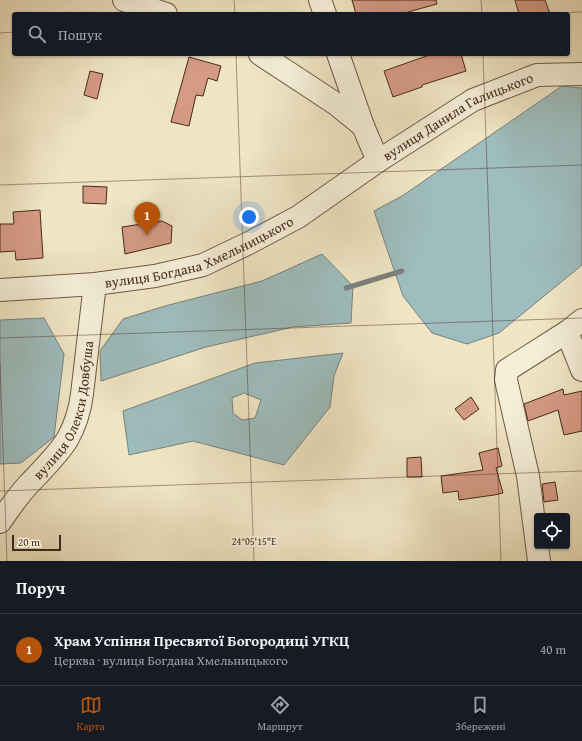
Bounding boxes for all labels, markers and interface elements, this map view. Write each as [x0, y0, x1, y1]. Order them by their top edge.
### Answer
search box [12, 12, 570, 56]
icon: search [26, 23, 48, 45]
text: Пошук [58, 24, 102, 45]
street label: вулиця Данила Галицького [379, 67, 536, 166]
pin: 1 [134, 202, 160, 235]
your location [239, 207, 259, 227]
street label: вулиця Богдана Хмельницького [104, 211, 297, 293]
street label: вулиця Олекси Довбуша [28, 339, 98, 484]
map controls [534, 513, 570, 549]
button: locate [534, 513, 570, 549]
scale bar [12, 533, 61, 552]
text: 20 m [18, 534, 40, 550]
text: 24°05'15"E [232, 534, 276, 549]
text: Поруч [16, 575, 65, 600]
text: Храм Успіння Пресвятої Богородиці УГКЦ [54, 630, 349, 651]
text: 1 [26, 640, 32, 659]
text: 40 m [540, 640, 566, 659]
text: Церква · вулиця Богдана Хмельницького [54, 651, 288, 670]
tab: Карта [76, 694, 105, 734]
tab: Маршрут [258, 694, 303, 734]
tab: Збережені [455, 694, 506, 734]

